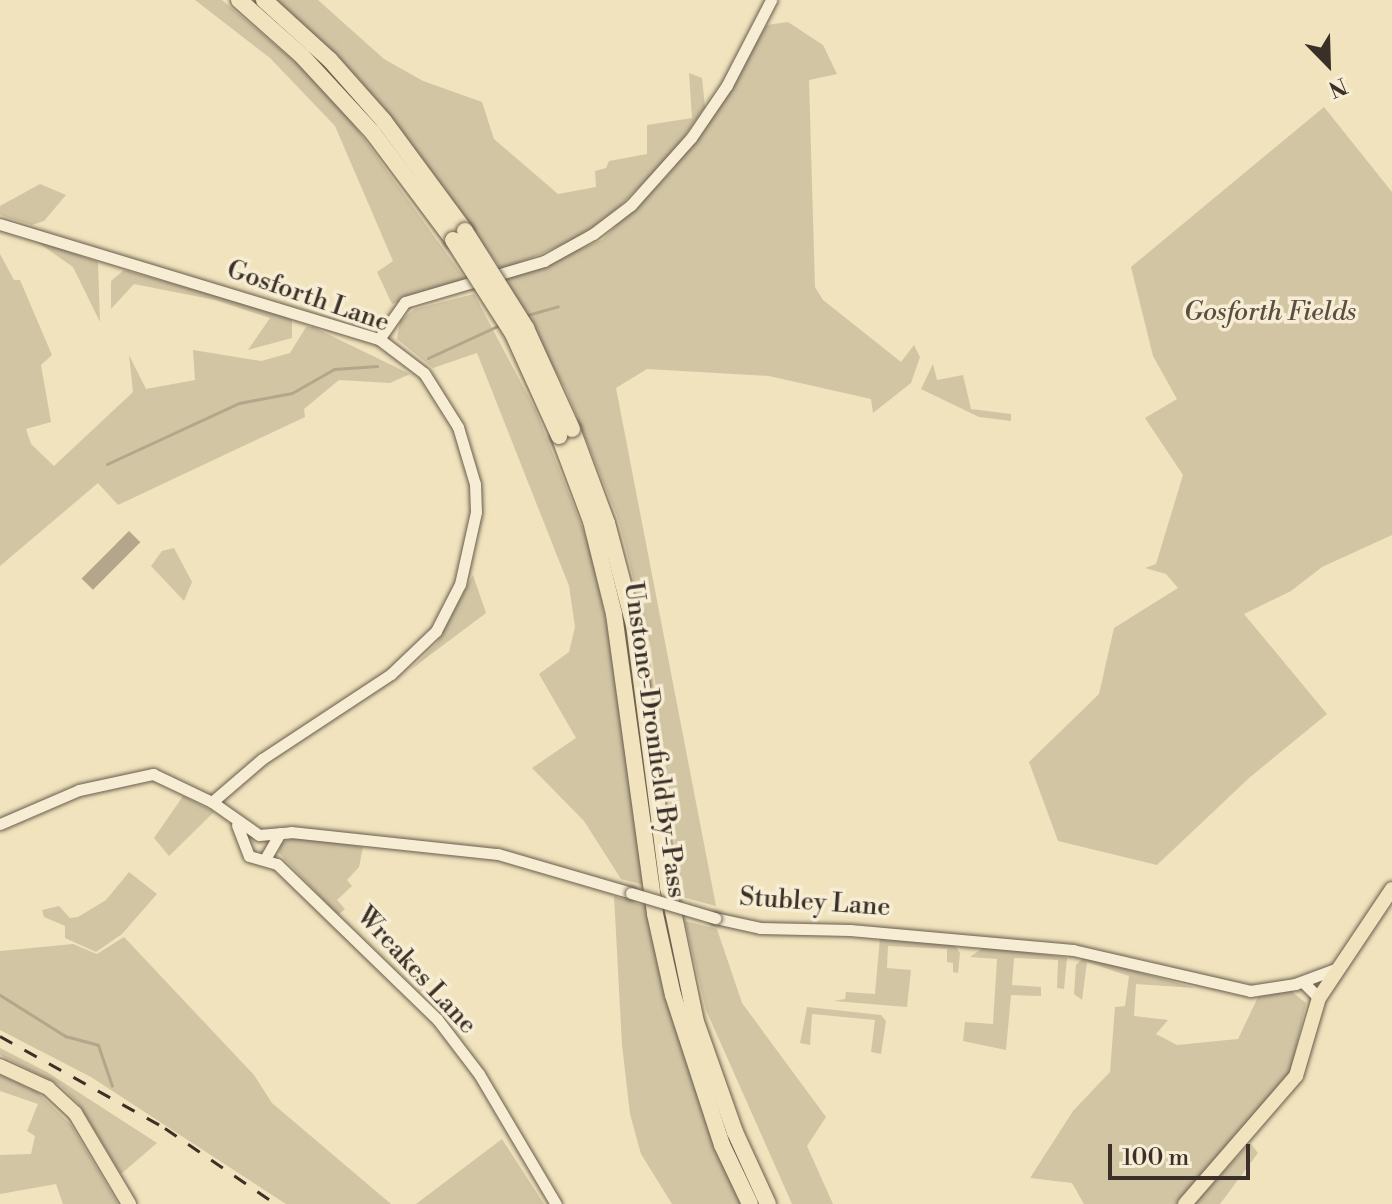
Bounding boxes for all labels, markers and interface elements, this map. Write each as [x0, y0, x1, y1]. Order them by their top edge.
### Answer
north arrow [1288, 24, 1368, 104]
text: N [1324, 71, 1351, 102]
street label: Gosforth Lane [223, 255, 393, 339]
park label: Gosforth Fields [1184, 297, 1356, 329]
street label: Unstone-Dronfield By-Pass [616, 580, 692, 900]
street label: Stubley Lane [738, 882, 892, 924]
street label: Wreakes Lane [349, 901, 483, 1041]
scale bar [1112, 1128, 1254, 1178]
text: 100 m [1122, 1143, 1189, 1173]

